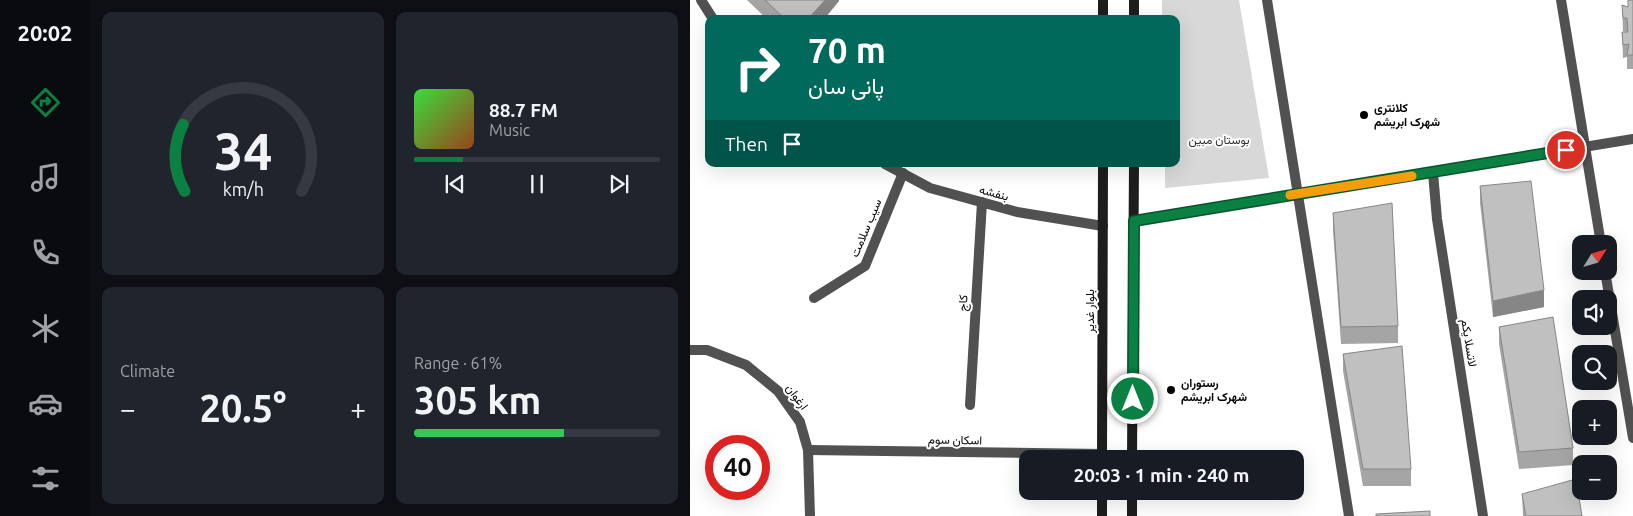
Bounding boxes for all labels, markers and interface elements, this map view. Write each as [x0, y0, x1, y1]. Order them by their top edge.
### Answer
text: 20:02 [17, 20, 73, 45]
text: 70 m [808, 30, 886, 70]
icon: right [725, 35, 790, 100]
text: پانی سان [808, 73, 884, 98]
icon: directions [28, 85, 63, 120]
text: 88.7 FM [489, 99, 558, 121]
place label: کلانتری شهرک ابریشم [1374, 101, 1440, 130]
marker: کلانتری شهرک ابریشم [1358, 109, 1370, 121]
text: Music [489, 121, 530, 139]
text: 34 [214, 122, 272, 180]
pin [1545, 129, 1587, 171]
icon: arrive [778, 130, 806, 158]
text: Then [725, 133, 768, 155]
park label: بوستان مبین [1189, 133, 1249, 148]
icon: arrive [1552, 136, 1580, 164]
icon: music [28, 160, 63, 195]
icon: previous [441, 170, 469, 198]
icon: pause [523, 170, 551, 198]
icon: next [605, 170, 633, 198]
text: km/h [222, 179, 264, 199]
street label: بنفشه [978, 182, 1010, 204]
street label: سیب سلامت [847, 197, 885, 259]
icon: phone [28, 235, 63, 270]
north arrow [1572, 235, 1618, 280]
map controls [1572, 235, 1617, 500]
street label: بلوار غدیر [1083, 289, 1098, 334]
button: sound [1572, 290, 1617, 335]
street label: کاج [956, 294, 972, 312]
icon: climate [28, 311, 63, 346]
street label: لاتسلا یکم [1457, 318, 1480, 368]
button: search [1572, 345, 1617, 390]
text: Range · 61% [414, 354, 502, 372]
text: Climate [120, 362, 175, 380]
position arrow [1106, 372, 1158, 424]
place label: رستوران شهرک ابریشم [1181, 376, 1247, 405]
text: 305 km [414, 379, 541, 421]
street label: ارغوان [782, 381, 811, 413]
marker: رستوران شهرک ابریشم [1165, 384, 1177, 396]
icon: car [28, 386, 63, 421]
text: 20.5° [199, 387, 287, 429]
text: − [120, 393, 136, 424]
text: + [350, 393, 366, 424]
button: + [1572, 400, 1617, 445]
street label: اسکان سوم [928, 433, 982, 448]
speed limit sign: 40 [705, 435, 770, 500]
button: − [1572, 455, 1617, 500]
icon: filters [28, 461, 63, 496]
text: 20:03 · 1 min · 240 m [1074, 464, 1249, 486]

